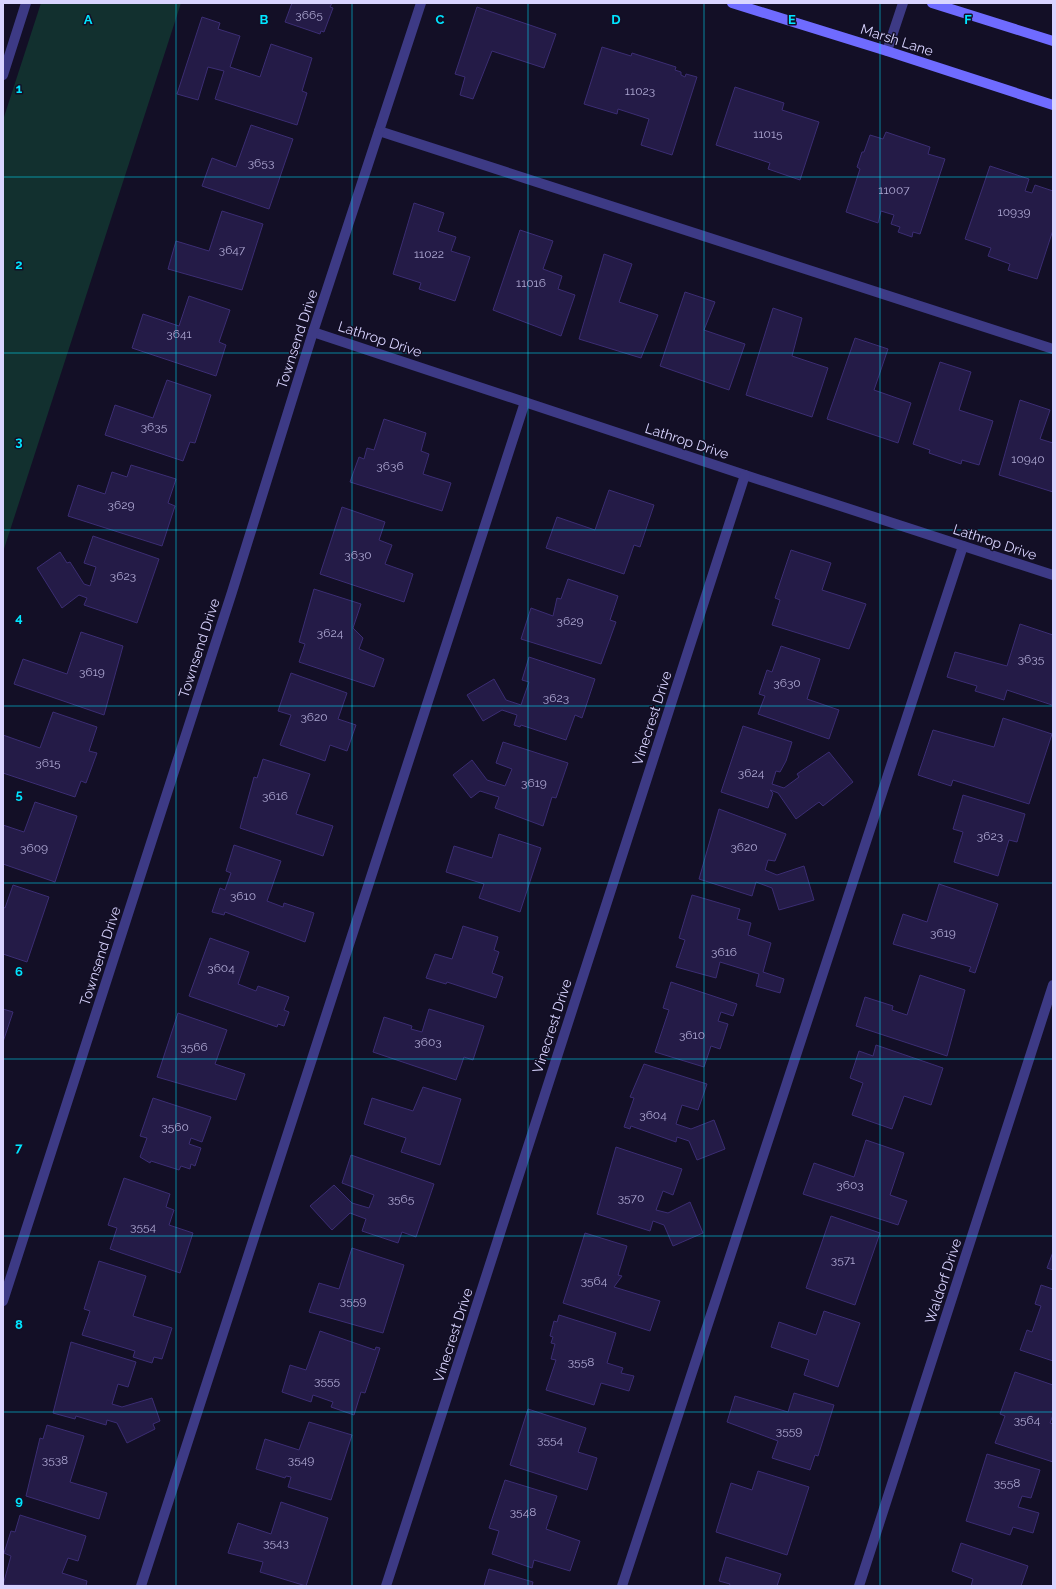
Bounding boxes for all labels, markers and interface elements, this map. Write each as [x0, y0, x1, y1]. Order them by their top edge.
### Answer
house number: 3665 [295, 8, 323, 22]
text: A [84, 12, 93, 27]
text: B [260, 12, 269, 27]
text: C [436, 12, 445, 27]
text: D [611, 12, 621, 27]
text: E [788, 12, 796, 27]
text: F [964, 12, 972, 27]
street label: Marsh Lane [859, 21, 935, 59]
text: 1 [16, 81, 23, 96]
house number: 11023 [625, 84, 655, 98]
house number: 11015 [753, 127, 783, 141]
house number: 3653 [248, 156, 274, 170]
house number: 11007 [878, 183, 910, 197]
house number: 10939 [998, 205, 1030, 219]
house number: 3647 [219, 243, 246, 257]
house number: 11022 [414, 247, 444, 261]
text: 2 [15, 257, 23, 272]
house number: 11016 [516, 276, 546, 290]
street label: Townsend Drive [273, 287, 321, 391]
street label: Lathrop Drive [336, 318, 424, 360]
house number: 3641 [166, 327, 192, 341]
house number: 3635 [141, 420, 168, 434]
street label: Lathrop Drive [643, 420, 731, 462]
text: 3 [15, 434, 23, 449]
house number: 10940 [1011, 452, 1045, 466]
house number: 3636 [376, 459, 404, 473]
house number: 3629 [108, 498, 134, 512]
street label: Lathrop Drive [951, 521, 1039, 563]
house number: 3630 [344, 548, 372, 562]
house number: 3623 [110, 569, 136, 583]
street label: Townsend Drive [175, 596, 223, 700]
text: 4 [15, 610, 23, 625]
house number: 3629 [557, 614, 583, 628]
house number: 3624 [317, 626, 344, 640]
house number: 3635 [1018, 652, 1045, 666]
house number: 3619 [79, 665, 105, 679]
street label: Vinecrest Drive [629, 669, 675, 767]
house number: 3630 [773, 676, 801, 690]
house number: 3623 [543, 691, 569, 705]
house number: 3620 [300, 710, 328, 724]
house number: 3615 [35, 756, 61, 770]
house number: 3624 [738, 766, 765, 780]
house number: 3619 [521, 776, 547, 790]
text: 5 [15, 787, 23, 802]
house number: 3616 [262, 789, 288, 803]
house number: 3623 [977, 829, 1003, 843]
house number: 3620 [730, 840, 758, 854]
house number: 3609 [20, 841, 48, 855]
house number: 3610 [230, 889, 256, 903]
street label: Townsend Drive [76, 904, 124, 1008]
house number: 3619 [930, 926, 956, 940]
house number: 3616 [711, 945, 737, 959]
house number: 3604 [207, 961, 235, 975]
text: 6 [15, 964, 23, 979]
street label: Vinecrest Drive [529, 977, 575, 1075]
house number: 3610 [679, 1028, 705, 1042]
house number: 3603 [414, 1035, 442, 1049]
house number: 3566 [180, 1040, 208, 1054]
house number: 3604 [639, 1108, 667, 1122]
house number: 3560 [161, 1120, 189, 1134]
text: 7 [15, 1140, 23, 1155]
house number: 3603 [836, 1178, 864, 1192]
house number: 3570 [618, 1191, 644, 1205]
house number: 3565 [388, 1192, 415, 1206]
house number: 3554 [130, 1220, 156, 1234]
street label: Waldorf Drive [922, 1236, 964, 1326]
house number: 3571 [831, 1253, 855, 1267]
house number: 3564 [581, 1274, 608, 1288]
street label: Vinecrest Drive [430, 1286, 476, 1384]
house number: 3559 [340, 1294, 366, 1308]
text: 8 [15, 1317, 23, 1332]
house number: 3558 [568, 1355, 594, 1369]
house number: 3555 [314, 1374, 340, 1388]
house number: 3564 [1014, 1413, 1041, 1427]
house number: 3559 [776, 1424, 802, 1438]
house number: 3554 [537, 1433, 563, 1447]
house number: 3538 [42, 1453, 68, 1467]
house number: 3549 [288, 1453, 314, 1467]
house number: 3558 [994, 1476, 1020, 1490]
text: 9 [15, 1493, 23, 1508]
house number: 3548 [510, 1505, 536, 1519]
house number: 3543 [263, 1536, 289, 1550]

